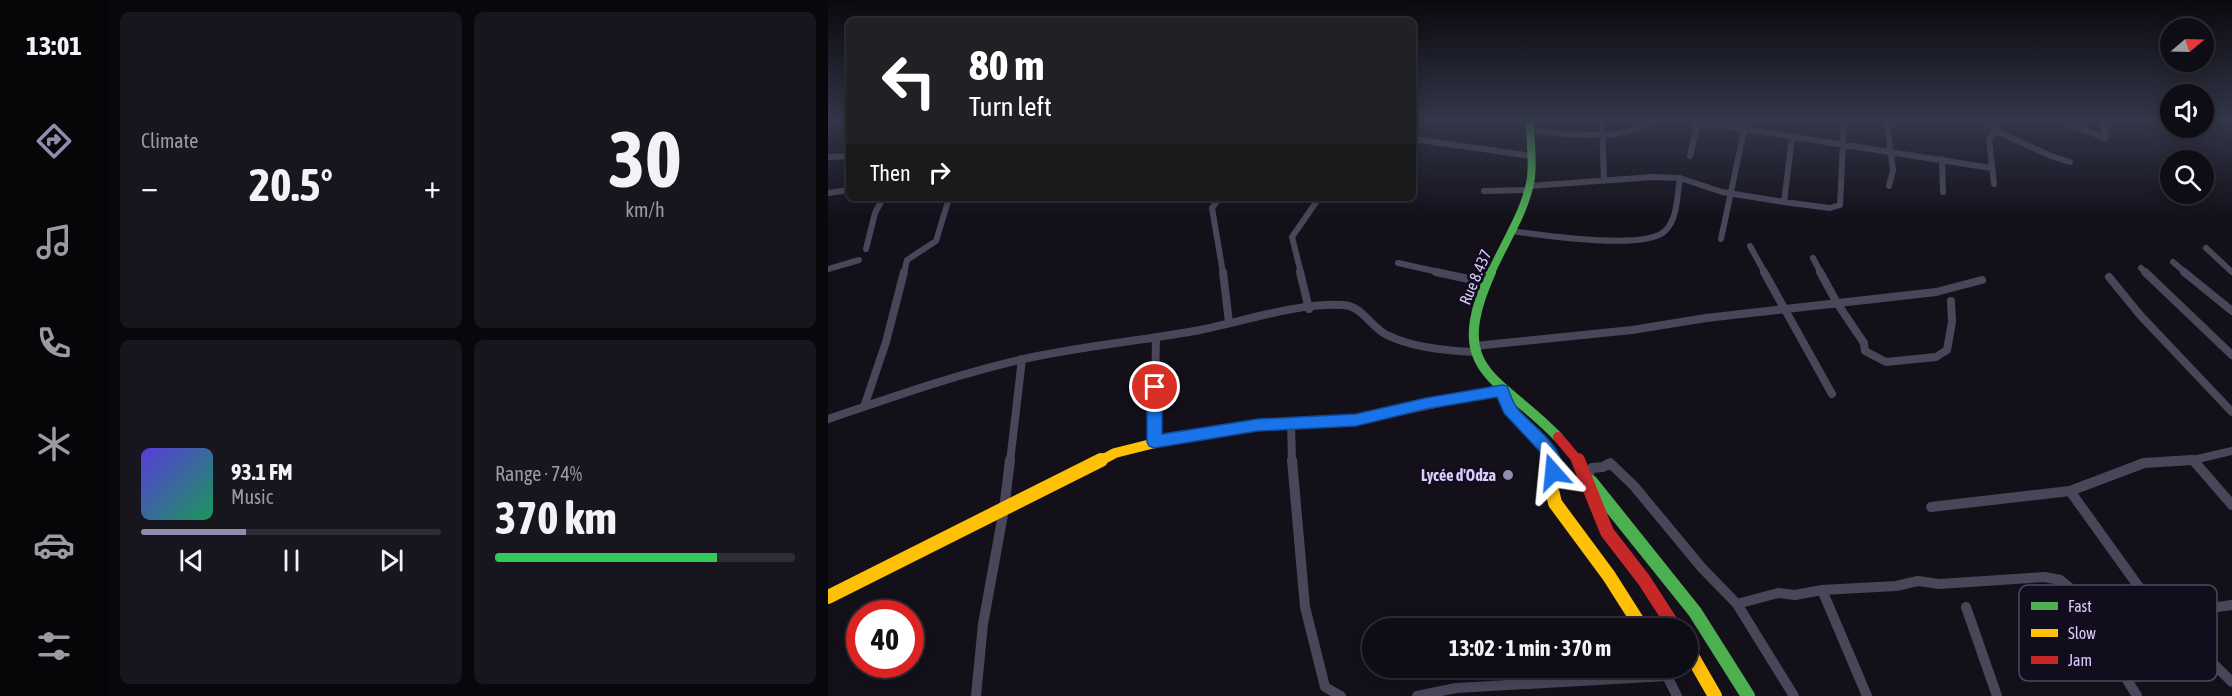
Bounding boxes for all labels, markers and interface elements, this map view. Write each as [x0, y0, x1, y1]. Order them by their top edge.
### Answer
north arrow [2160, 18, 2214, 72]
map controls [2160, 18, 2214, 204]
text: 13:01 [26, 30, 82, 61]
text: 80 m [969, 41, 1044, 89]
icon: left [870, 42, 948, 120]
button: sound [2160, 84, 2214, 138]
text: Turn left [969, 91, 1052, 122]
text: 30 [608, 114, 682, 204]
icon: directions [33, 120, 75, 162]
text: Climate [141, 129, 198, 152]
button: search [2160, 150, 2214, 204]
icon: right [923, 156, 956, 189]
text: 20.5° [249, 159, 333, 211]
text: Then [870, 160, 911, 186]
text: − [141, 167, 158, 205]
text: + [424, 167, 441, 205]
text: km/h [625, 198, 665, 221]
icon: music [33, 221, 75, 263]
street label: Rue 8.437 [1455, 247, 1495, 307]
icon: phone [33, 322, 75, 364]
pin [1129, 361, 1180, 412]
icon: arrive [1138, 370, 1171, 403]
icon: climate [33, 423, 75, 465]
position arrow [1521, 440, 1585, 504]
text: 93.1 FM [231, 459, 293, 485]
text: Range · 74% [495, 462, 582, 485]
place label: Lycée d'Odza [1421, 466, 1496, 484]
marker: Lycée d'Odza [1501, 468, 1515, 482]
text: Music [231, 485, 273, 508]
text: 370 km [495, 492, 617, 544]
icon: car [33, 524, 75, 566]
icon: previous [175, 544, 208, 577]
icon: pause [275, 544, 308, 577]
icon: next [375, 544, 408, 577]
legend [2019, 585, 2217, 681]
text: Fast [2068, 597, 2092, 615]
speed limit sign: 40 [846, 600, 924, 678]
text: Slow [2068, 624, 2096, 642]
icon: filters [33, 625, 75, 667]
text: 13:02 · 1 min · 370 m [1449, 635, 1611, 661]
text: Jam [2068, 651, 2092, 669]

